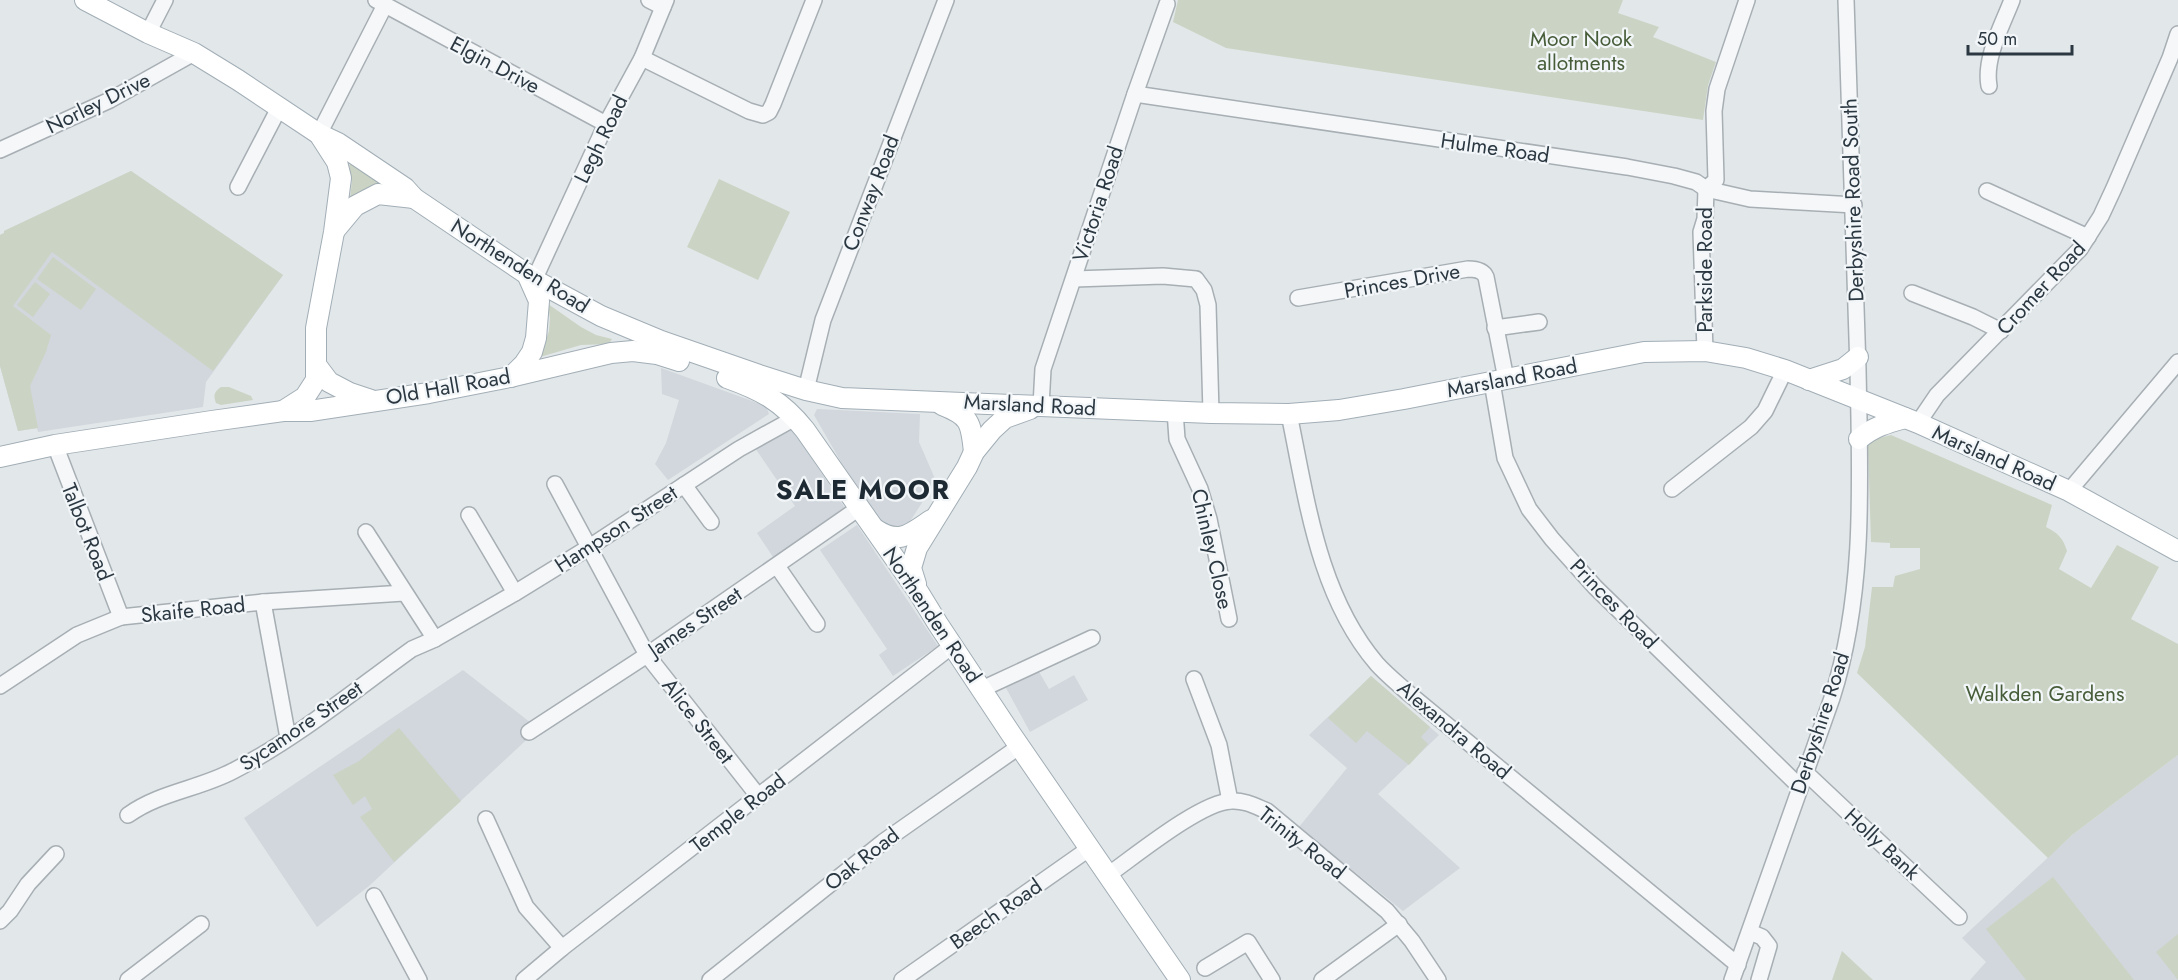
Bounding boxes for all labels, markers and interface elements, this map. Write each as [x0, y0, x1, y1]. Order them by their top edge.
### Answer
scale bar [1968, 18, 2072, 56]
park label: Moor Nook allotments [1530, 24, 1633, 78]
text: 50 m [1977, 26, 2017, 52]
street label: Elgin Drive [445, 29, 545, 101]
street label: Norley Drive [41, 65, 155, 141]
street label: Legh Road [567, 90, 635, 188]
street label: Derbyshire Road South [1834, 98, 1872, 302]
street label: Hulme Road [1439, 126, 1551, 170]
street label: Conway Road [835, 131, 907, 255]
street label: Victoria Road [1065, 142, 1131, 266]
street label: Parkside Road [1690, 207, 1720, 333]
street label: Northenden Road [445, 211, 595, 321]
street label: Cromer Road [1990, 234, 2092, 342]
street label: Princes Drive [1342, 256, 1462, 306]
street label: Marsland Road [1444, 351, 1580, 405]
street label: Old Hall Road [383, 361, 513, 413]
street label: Marsland Road [963, 387, 1097, 423]
street label: Marsland Road [1927, 417, 2061, 499]
district label: SALE MOOR [776, 470, 950, 509]
street label: Hampson Street [549, 478, 683, 580]
street label: Talbot Road [54, 479, 120, 585]
street label: Chinley Close [1184, 486, 1240, 612]
street label: Northenden Road [875, 541, 989, 689]
street label: Princes Road [1563, 552, 1665, 656]
street label: James Street [640, 580, 748, 666]
street label: Skaife Road [139, 590, 247, 630]
street label: Derbyshire Road [1783, 648, 1857, 798]
street label: Alice Street [655, 672, 741, 770]
street label: Sycamore Street [234, 674, 368, 778]
street label: Alexandra Road [1391, 674, 1517, 786]
park label: Walkden Gardens [1966, 679, 2124, 709]
street label: Temple Road [684, 766, 792, 860]
street label: Trinity Road [1252, 799, 1352, 887]
street label: Holly Bank [1837, 801, 1927, 887]
street label: Oak Road [818, 820, 906, 898]
street label: Beech Road [944, 871, 1048, 957]

